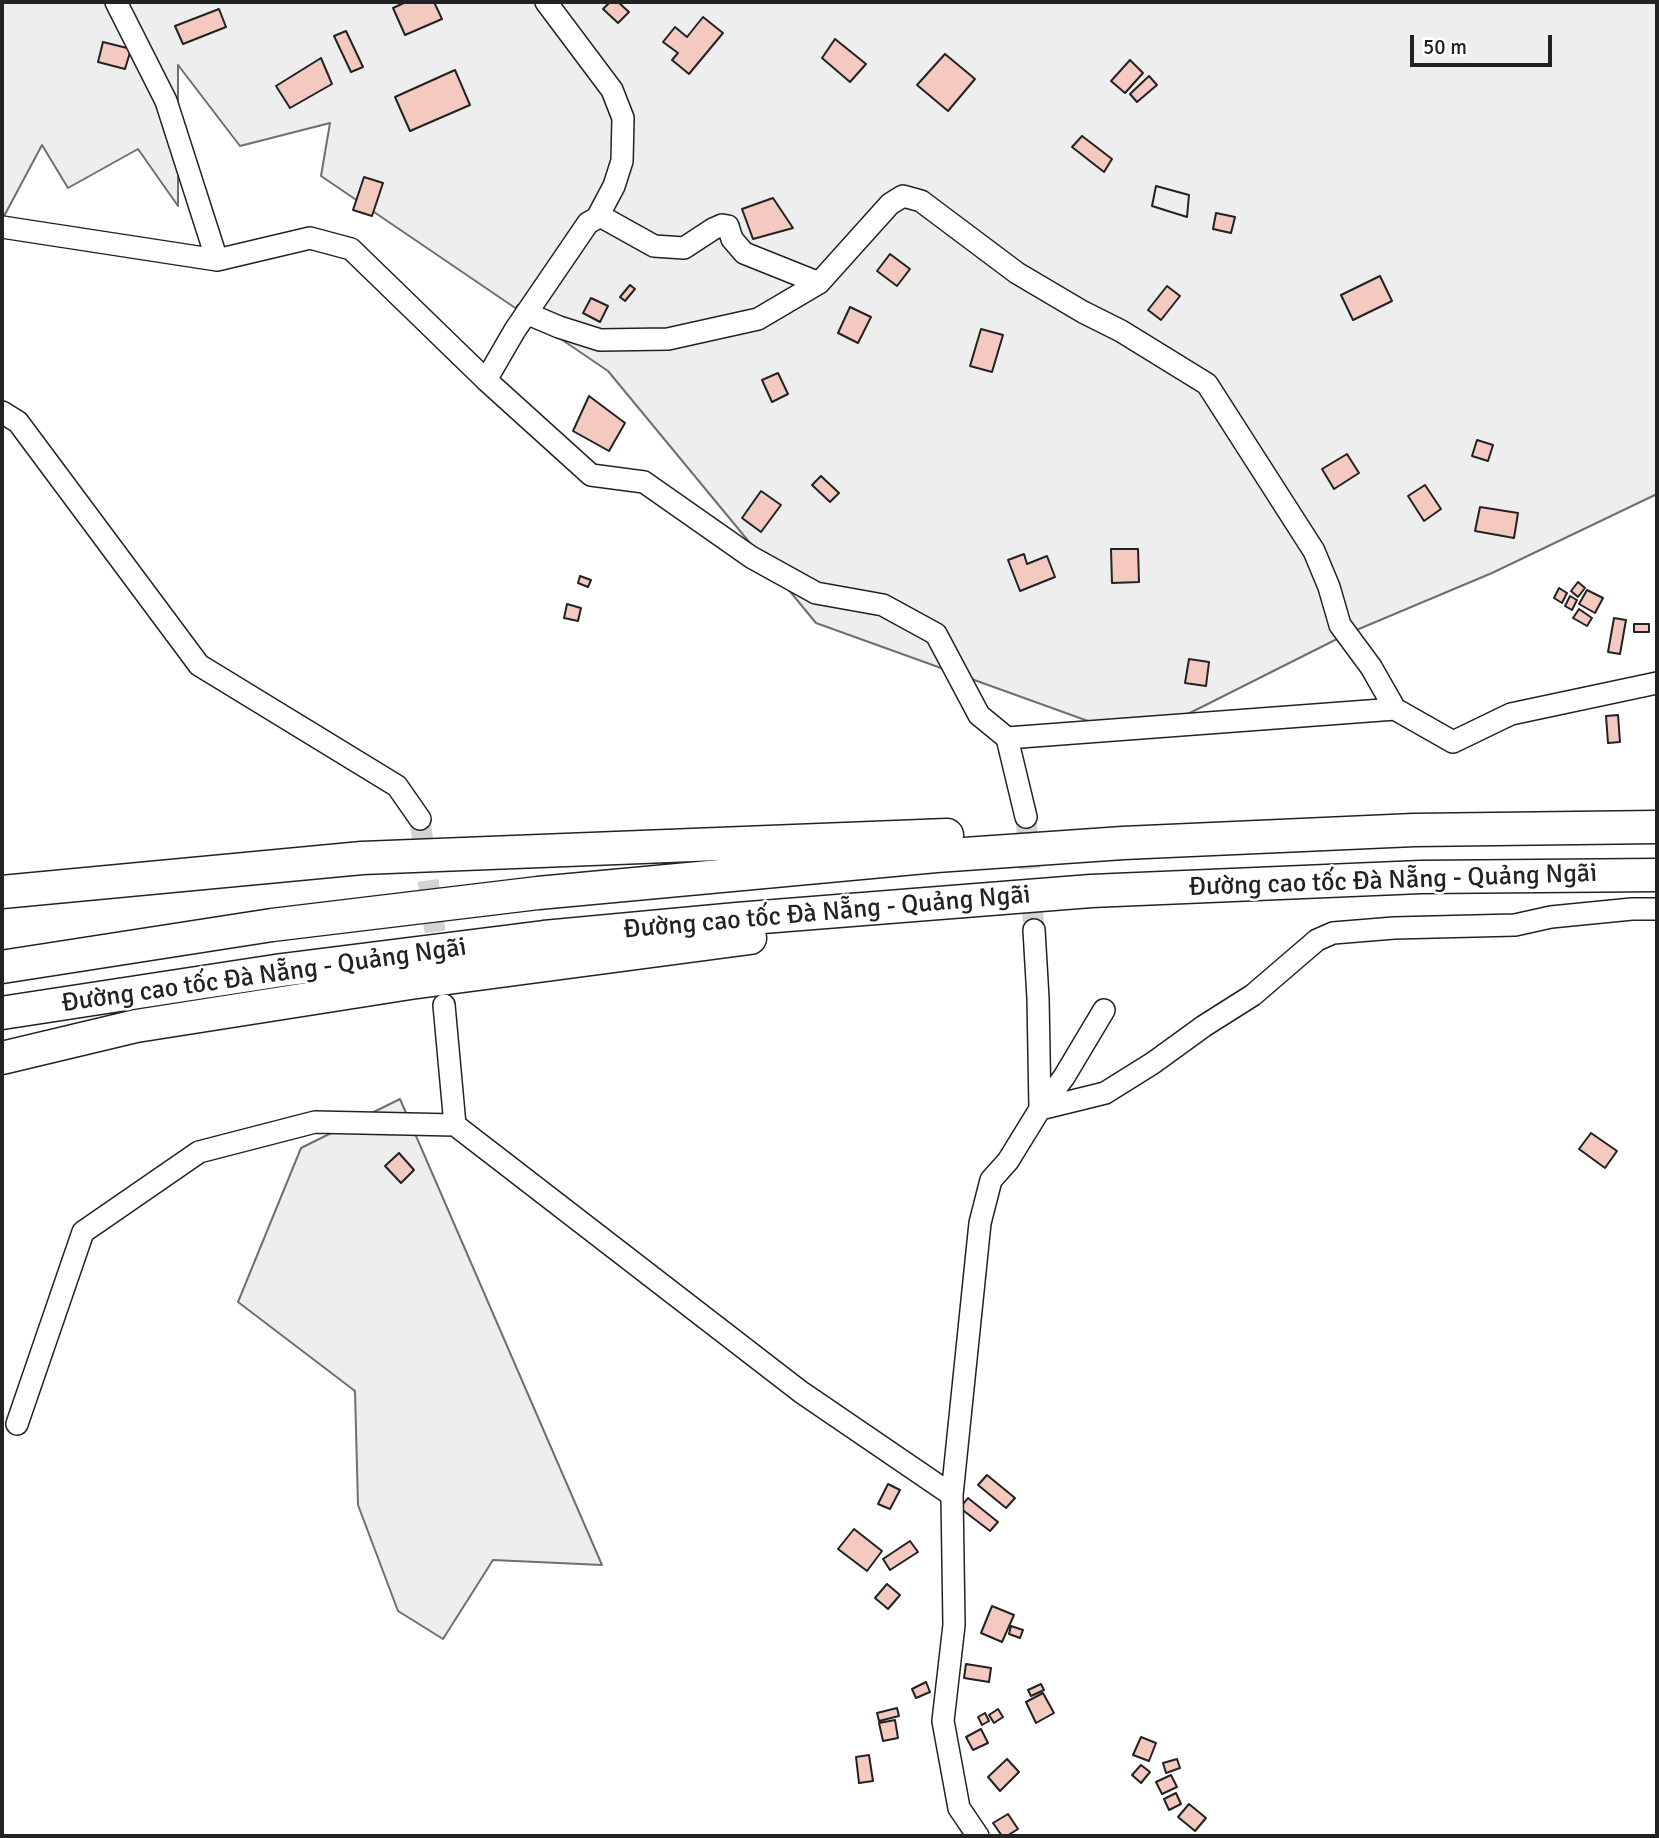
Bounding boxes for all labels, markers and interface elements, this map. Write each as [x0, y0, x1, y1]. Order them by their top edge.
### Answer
scale bar [1414, 21, 1556, 65]
text: 50 m [1423, 34, 1467, 60]
street label: Đường cao tốc Đà Nẵng - Quảng Ngãi [1188, 858, 1598, 904]
street label: Đường cao tốc Đà Nẵng - Quảng Ngãi [622, 880, 1032, 946]
street label: Đường cao tốc Đà Nẵng - Quảng Ngãi [60, 932, 468, 1020]

